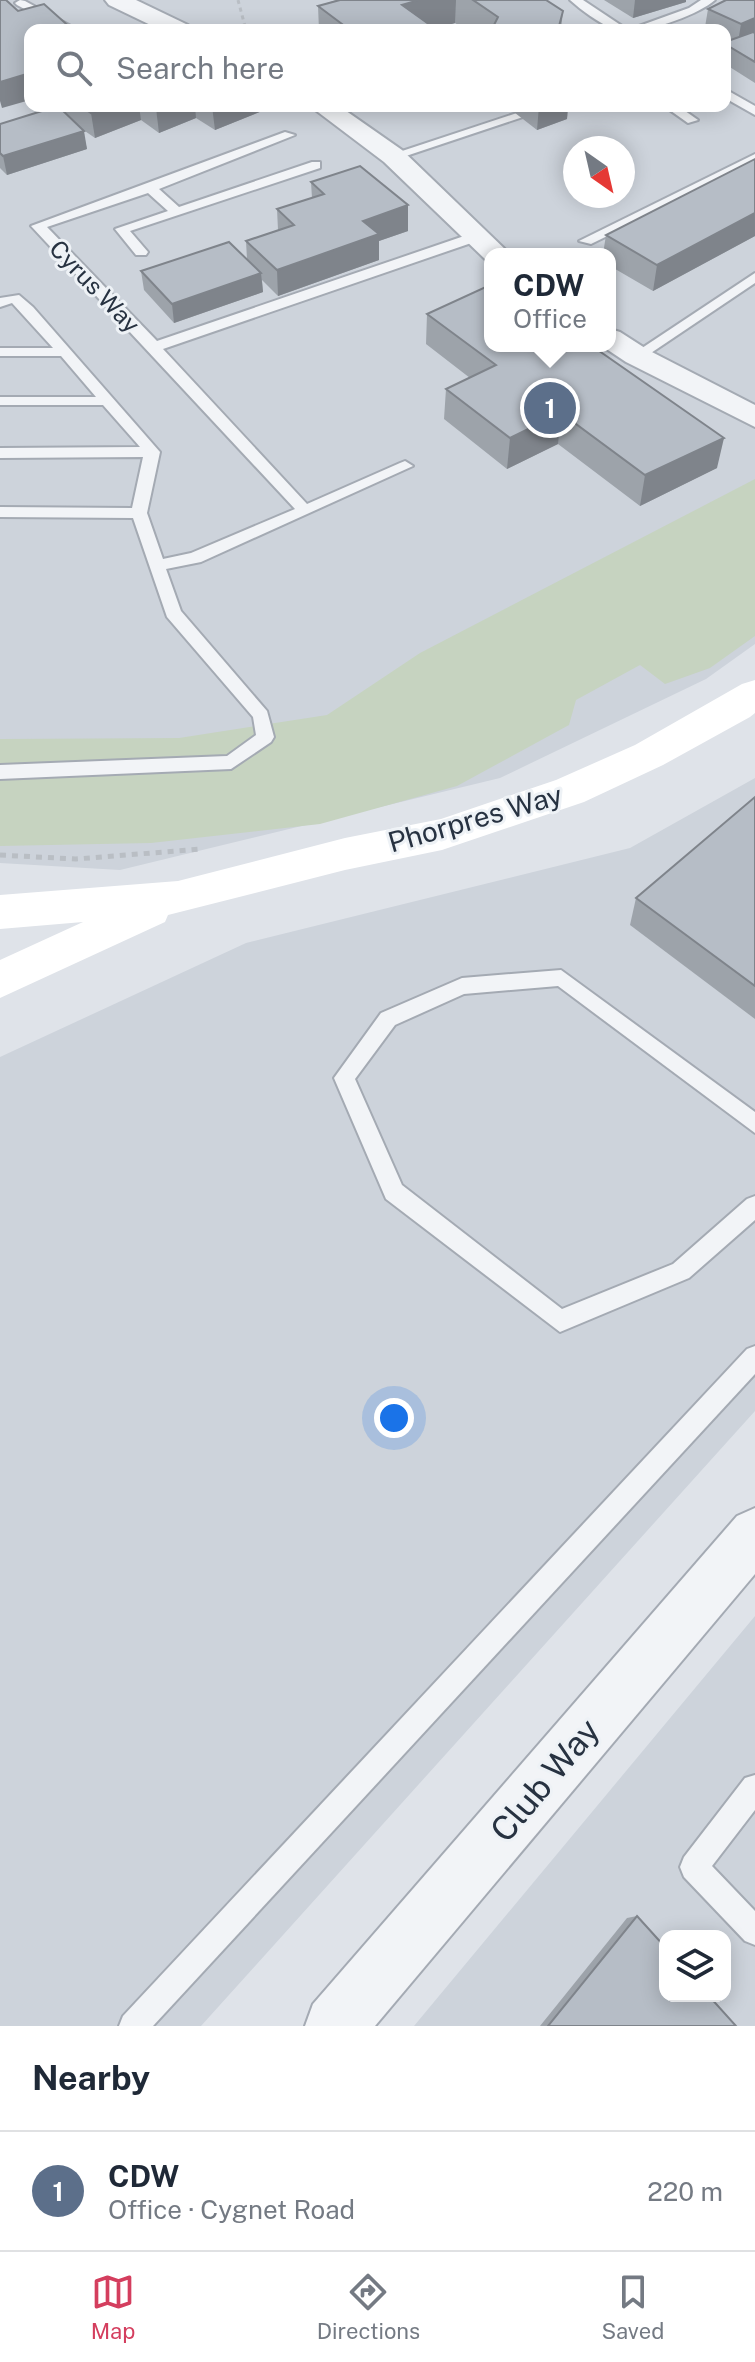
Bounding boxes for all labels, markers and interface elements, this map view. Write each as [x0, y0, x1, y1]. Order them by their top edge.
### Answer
search box [24, 24, 731, 112]
icon: search [52, 46, 96, 90]
text: Search here [116, 50, 284, 86]
north arrow [563, 136, 635, 208]
street label: Cyrus Way [44, 234, 146, 338]
popup [484, 248, 616, 352]
text: CDW [513, 267, 584, 303]
text: Office [513, 303, 587, 334]
pin: 1 [524, 378, 576, 438]
street label: Phorpres Way [384, 777, 566, 859]
your location [374, 1398, 414, 1438]
street label: Club Way [482, 1710, 608, 1850]
map controls [659, 1930, 731, 2002]
button: layers [659, 1930, 731, 2002]
text: Nearby [32, 2058, 150, 2098]
text: CDW [108, 2158, 179, 2194]
text: 1 [52, 2176, 64, 2207]
text: 220 m [647, 2176, 723, 2207]
text: Office · Cygnet Road [108, 2194, 355, 2225]
tab: Map [91, 2270, 135, 2344]
tab: Directions [317, 2270, 420, 2344]
tab: Saved [601, 2270, 664, 2344]

